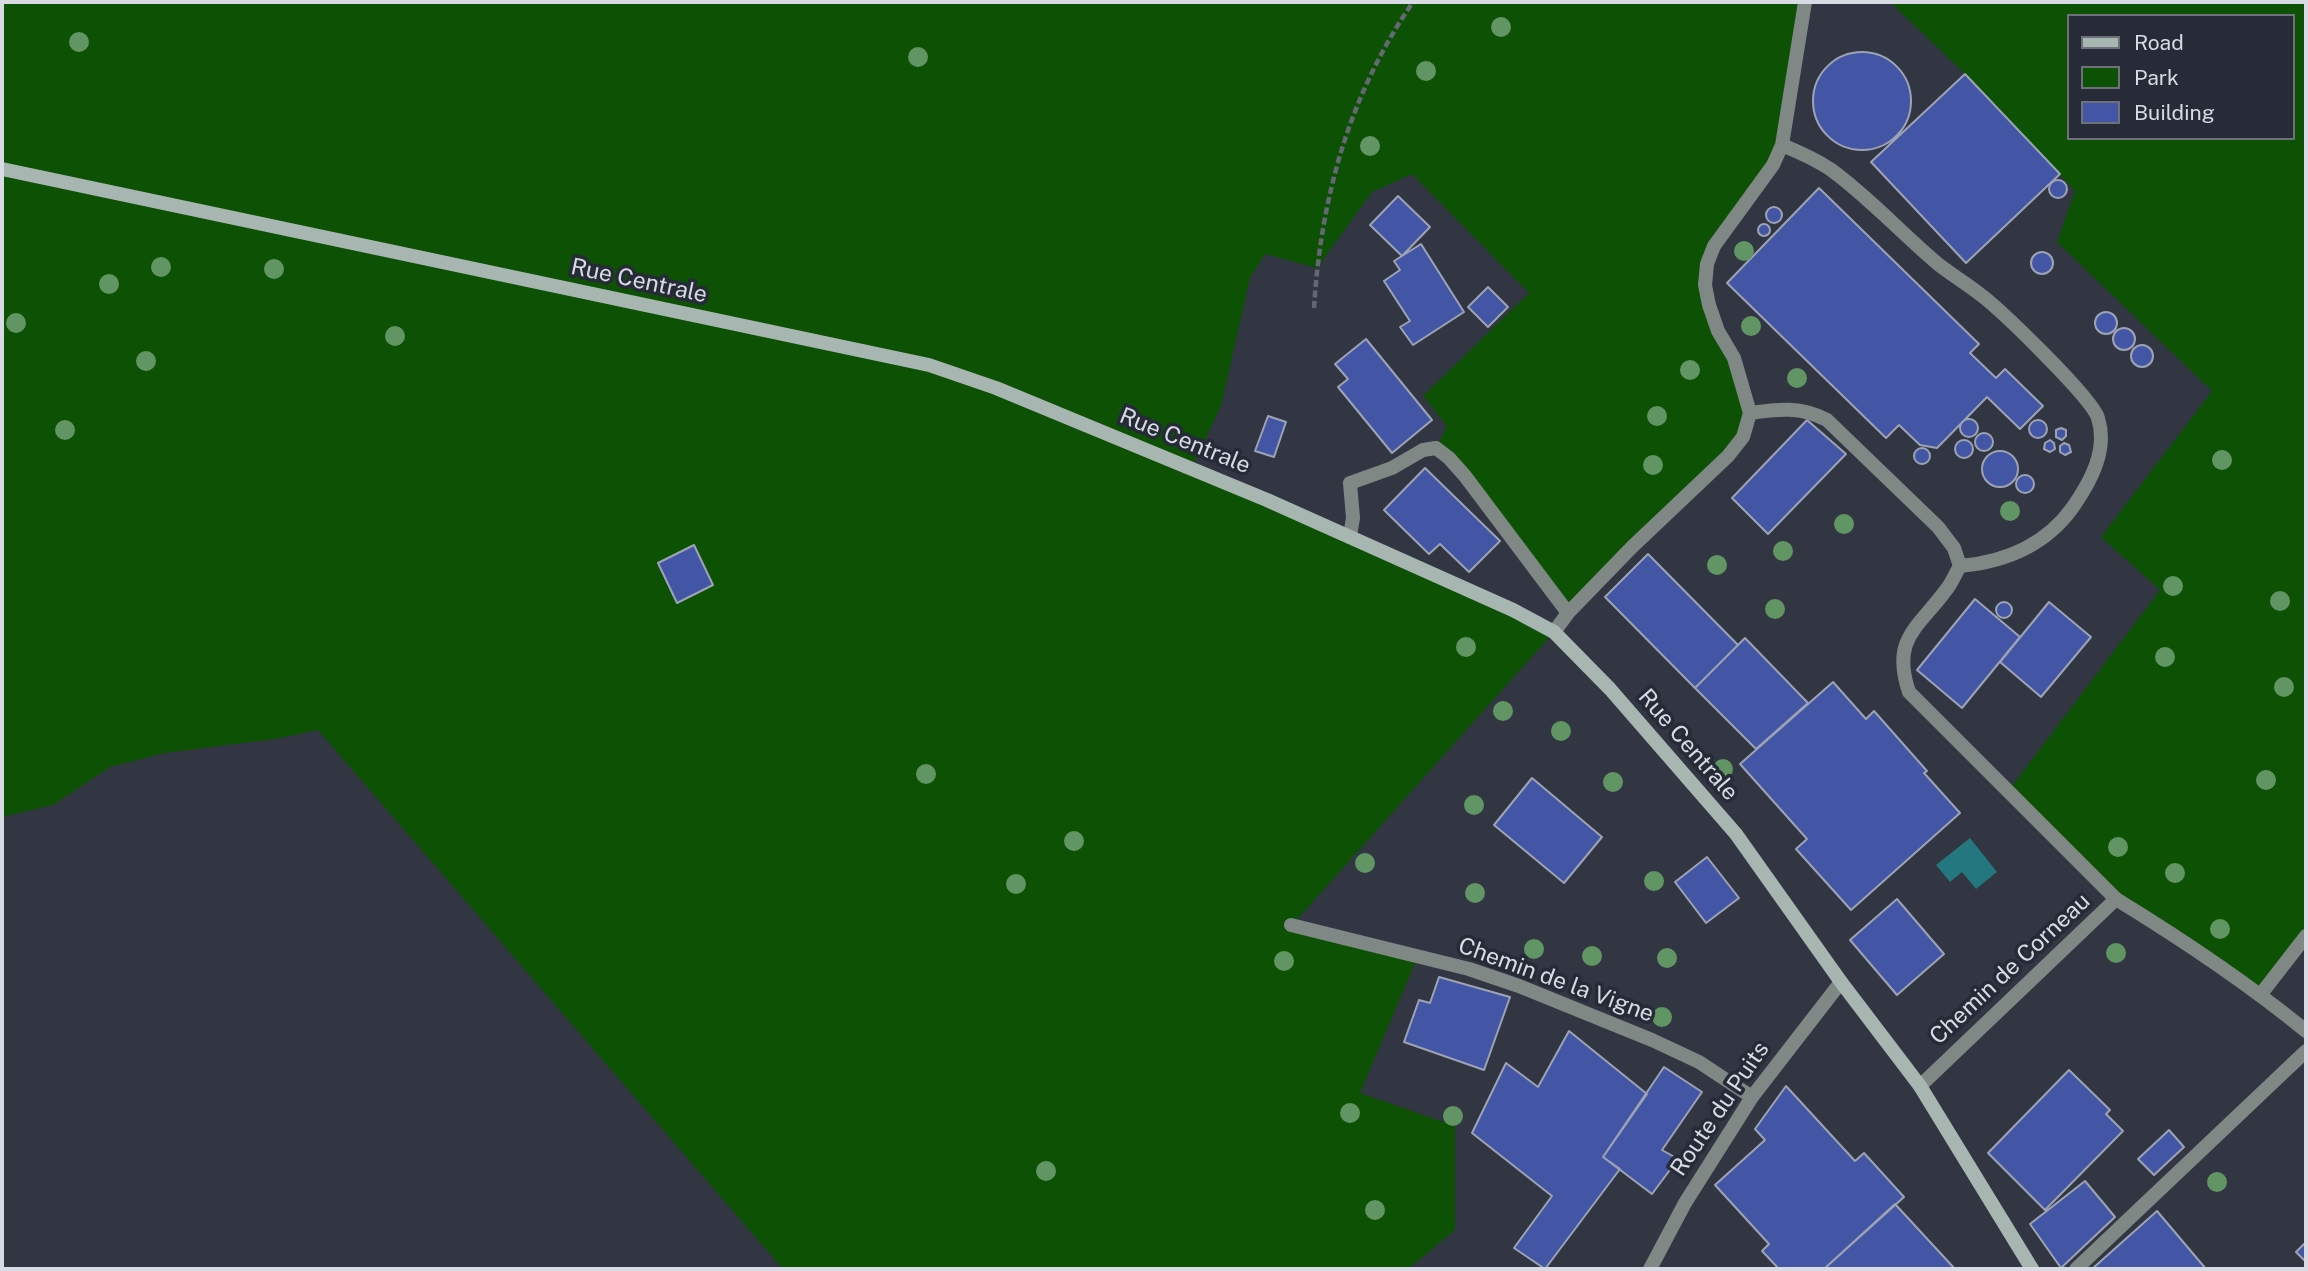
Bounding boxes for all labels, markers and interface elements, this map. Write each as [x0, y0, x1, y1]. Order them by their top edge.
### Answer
legend [2066, 14, 2294, 140]
text: Road [2134, 30, 2184, 55]
text: Park [2134, 65, 2179, 90]
text: Building [2134, 100, 2215, 125]
street label: Rue Centrale [568, 253, 710, 309]
street label: Rue Centrale [1116, 402, 1254, 480]
street label: Rue Centrale [1632, 684, 1744, 806]
street label: Chemin de Corneau [1924, 888, 2096, 1050]
street label: Chemin de la Vigne [1455, 932, 1657, 1028]
street label: Route du Puits [1665, 1037, 1775, 1181]

